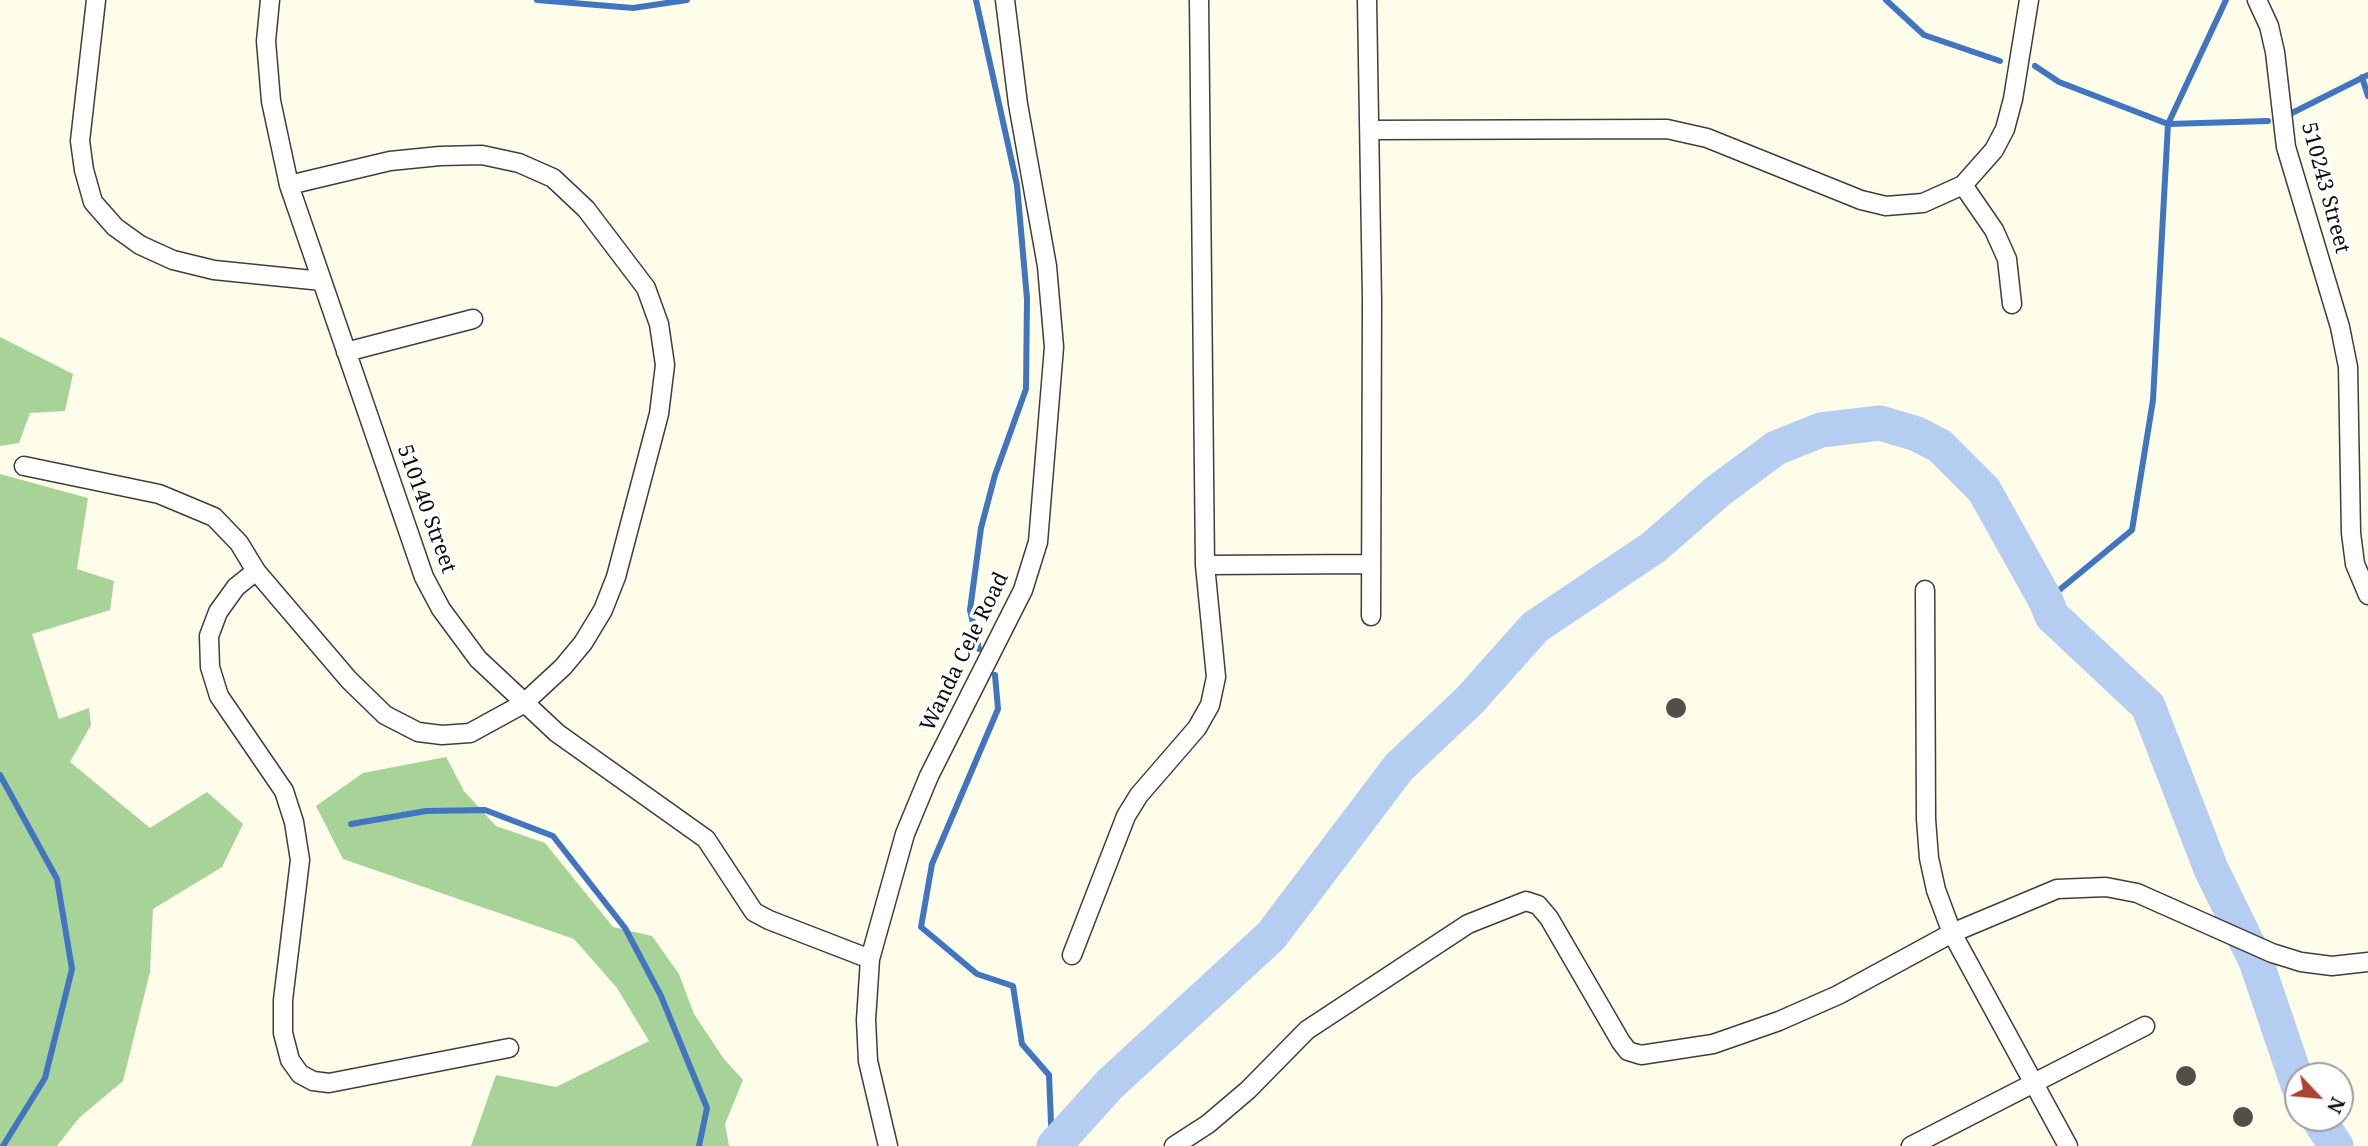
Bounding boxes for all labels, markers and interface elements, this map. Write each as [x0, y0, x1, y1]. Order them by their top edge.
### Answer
street label: 510243 Street [2295, 120, 2355, 256]
street label: 510140 Street [391, 442, 461, 576]
street label: Wanda Cele Road [916, 568, 1014, 736]
north arrow [2284, 1062, 2354, 1132]
text: N [2321, 1093, 2351, 1118]

